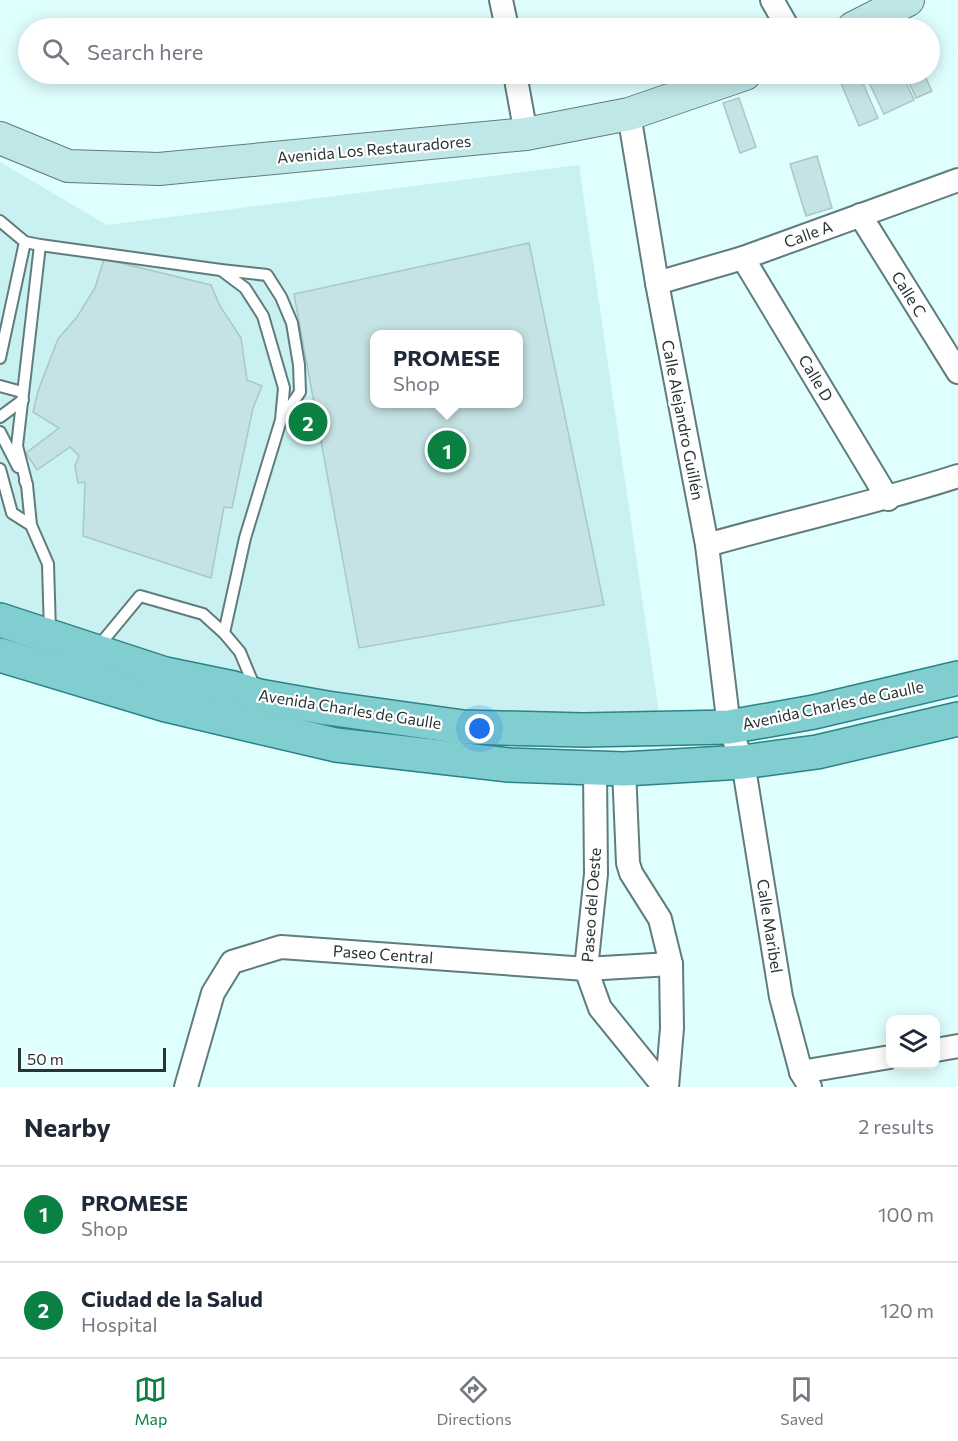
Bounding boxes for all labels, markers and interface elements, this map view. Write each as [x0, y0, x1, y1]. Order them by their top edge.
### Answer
search box [18, 18, 940, 84]
icon: search [39, 35, 72, 68]
text: Search here [87, 38, 203, 65]
street label: Avenida Los Restauradores [276, 131, 472, 166]
street label: Calle A [781, 216, 835, 251]
street label: Calle C [888, 268, 931, 320]
popup [370, 330, 523, 408]
street label: Calle Alejandro Guillén [659, 338, 708, 502]
text: PROMESE [393, 344, 500, 371]
street label: Calle D [795, 351, 838, 404]
text: Shop [393, 371, 440, 395]
pin: 2 [288, 400, 328, 444]
pin: 1 [428, 428, 466, 472]
street label: Avenida Charles de Gaulle [741, 676, 925, 733]
street label: Avenida Charles de Gaulle [257, 685, 443, 732]
your location [465, 714, 494, 743]
street label: Paseo del Oeste [577, 847, 604, 963]
street label: Calle Maribel [754, 878, 787, 974]
street label: Paseo Central [332, 941, 434, 966]
map controls [886, 1015, 940, 1069]
button: layers [886, 1015, 940, 1069]
scale bar [18, 1045, 166, 1072]
text: 50 m [27, 1049, 64, 1068]
text: Nearby [24, 1111, 111, 1142]
text: 2 results [858, 1114, 934, 1138]
text: PROMESE [81, 1189, 188, 1216]
text: 1 [39, 1202, 48, 1226]
text: 100 m [878, 1202, 934, 1226]
text: Shop [81, 1216, 128, 1240]
text: Ciudad de la Salud [81, 1285, 263, 1312]
text: 2 [38, 1298, 49, 1322]
text: 120 m [880, 1298, 934, 1322]
text: Hospital [81, 1312, 158, 1336]
tab: Map [134, 1373, 167, 1428]
tab: Directions [436, 1373, 511, 1428]
tab: Saved [780, 1373, 824, 1428]

